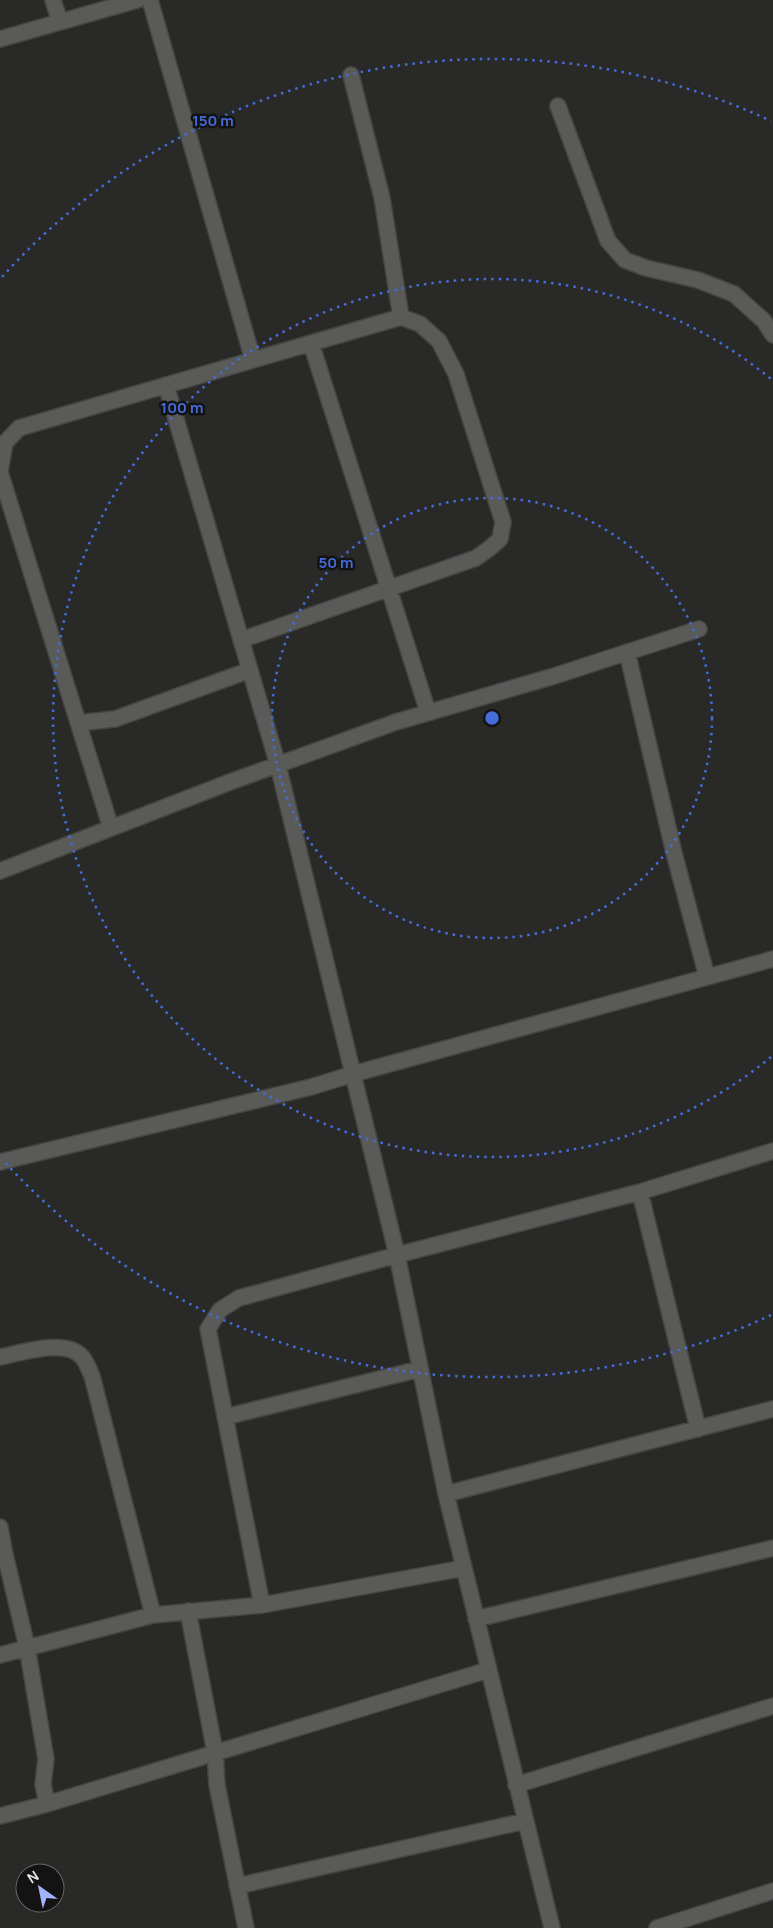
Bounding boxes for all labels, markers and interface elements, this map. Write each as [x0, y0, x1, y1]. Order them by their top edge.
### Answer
text: 150 m [192, 110, 234, 131]
text: 100 m [161, 397, 203, 418]
text: 50 m [318, 552, 354, 573]
centre of rings [483, 709, 501, 727]
north arrow [15, 1863, 65, 1913]
text: N [23, 1866, 42, 1887]

